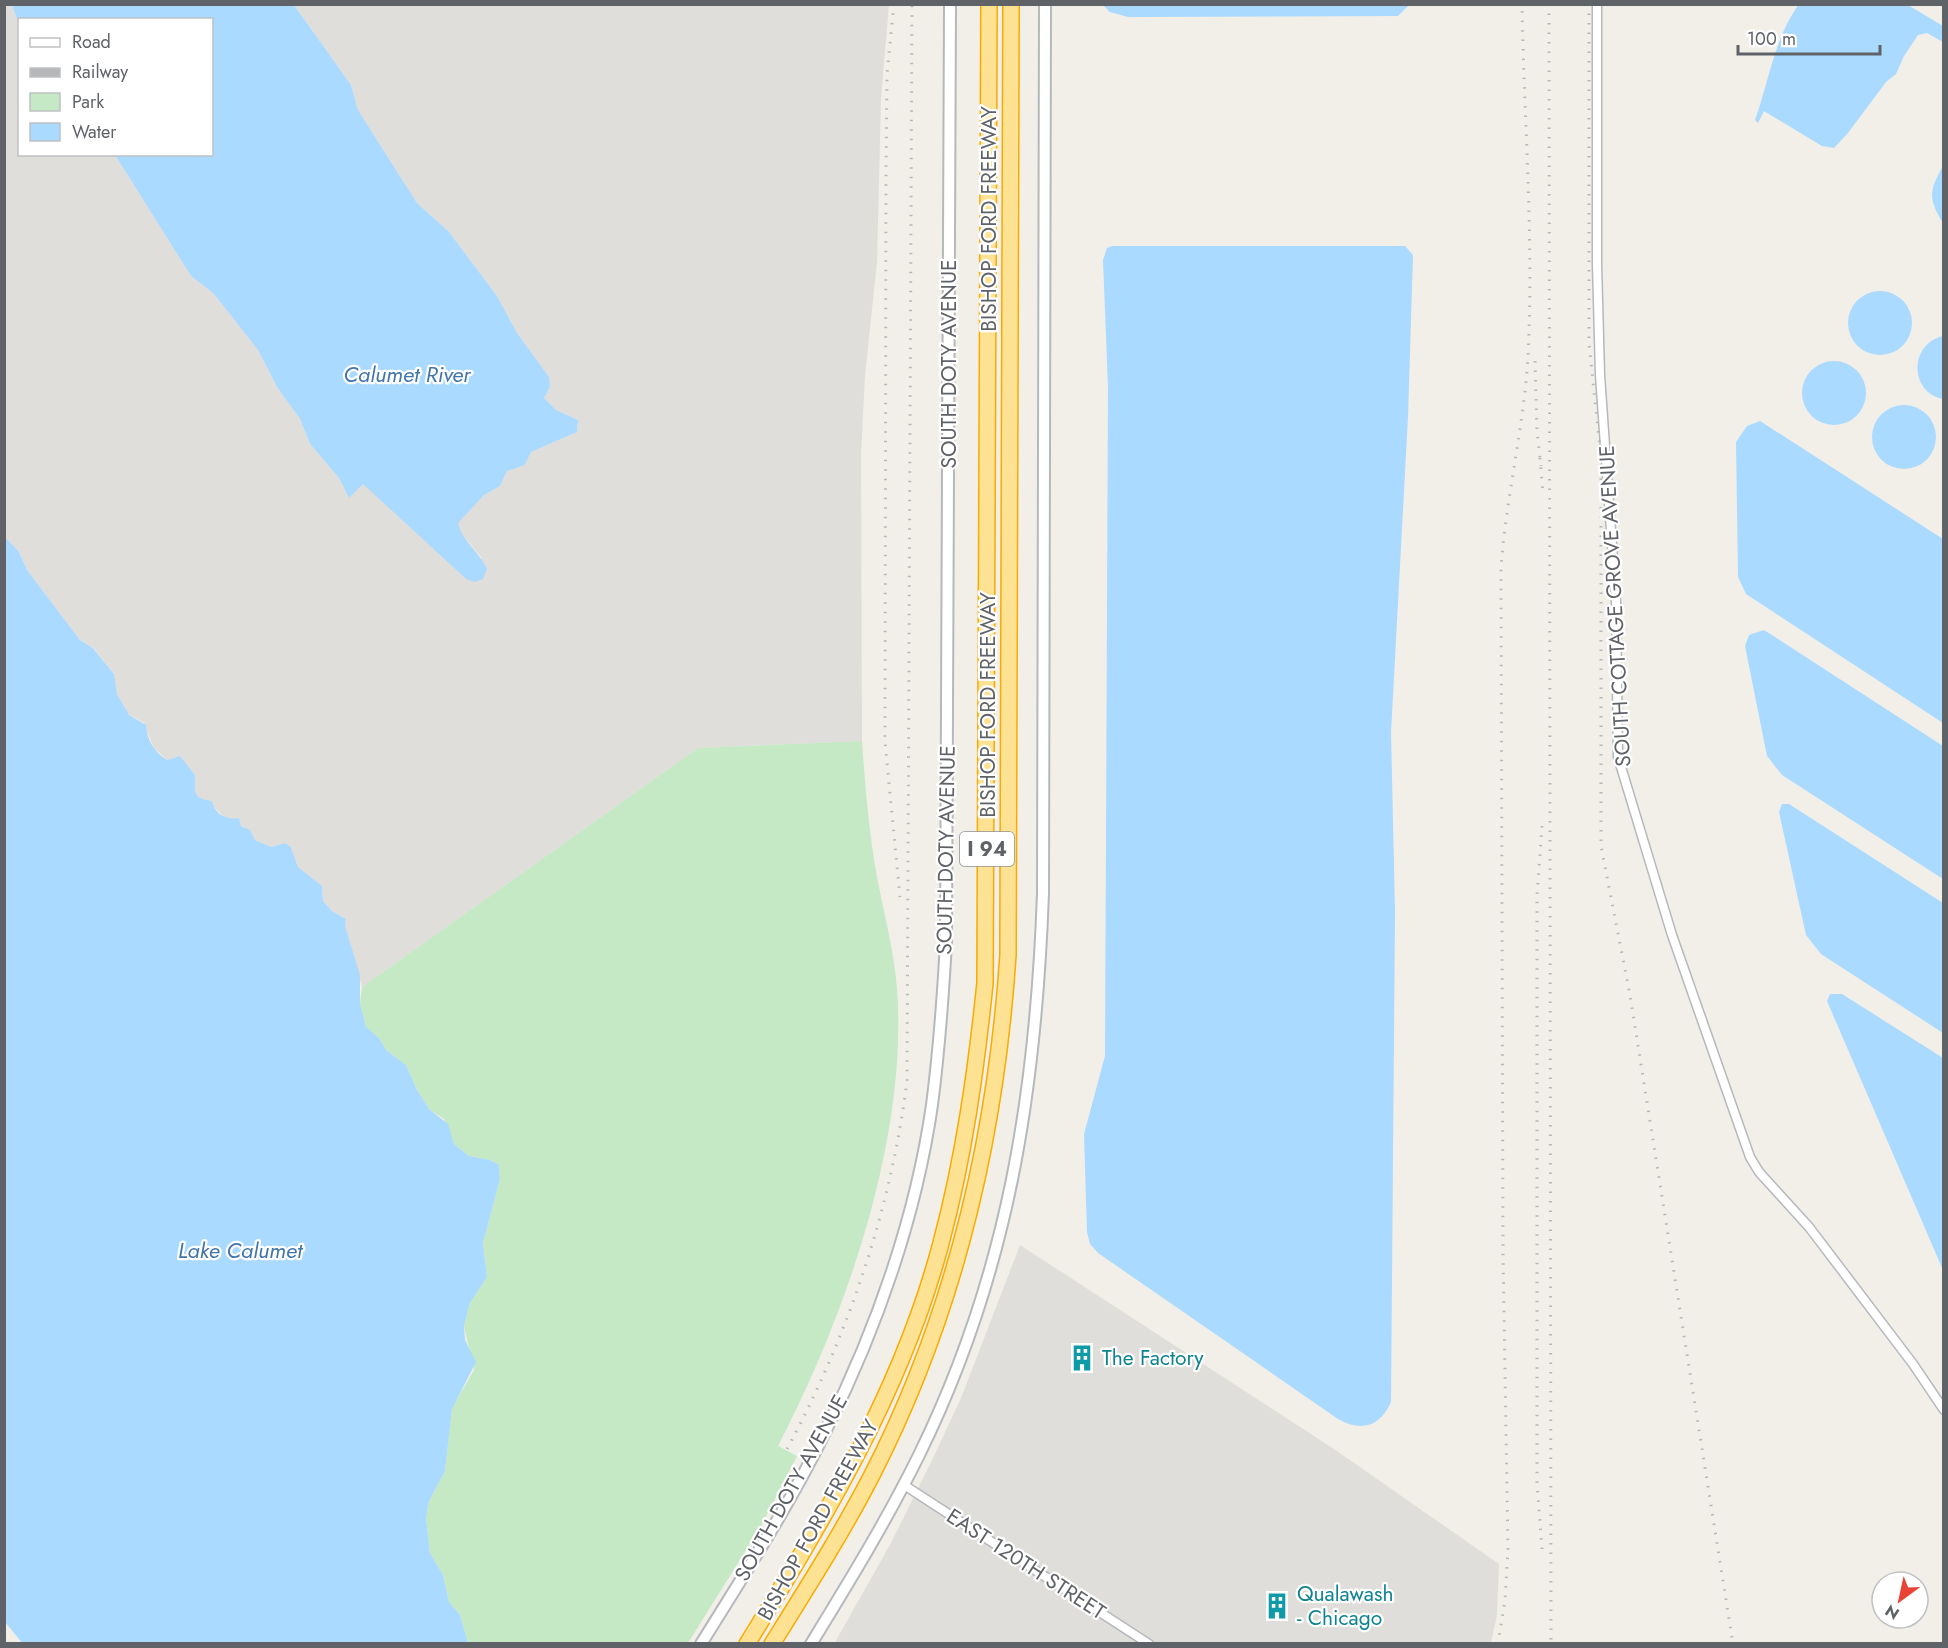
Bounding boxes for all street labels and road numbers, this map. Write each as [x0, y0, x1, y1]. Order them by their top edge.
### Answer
street label: BISHOP FORD FREEWAY [974, 106, 1004, 332]
street label: SOUTH DOTY AVENUE [934, 259, 964, 469]
street label: SOUTH COTTAGE GROVE AVENUE [1592, 444, 1638, 768]
street label: BISHOP FORD FREEWAY [973, 592, 1003, 818]
street label: SOUTH DOTY AVENUE [929, 745, 963, 955]
road number: I 94 [960, 832, 1014, 866]
street label: SOUTH DOTY AVENUE [727, 1389, 855, 1587]
street label: BISHOP FORD FREEWAY [750, 1414, 886, 1626]
street label: EAST 120TH STREET [941, 1501, 1112, 1627]

